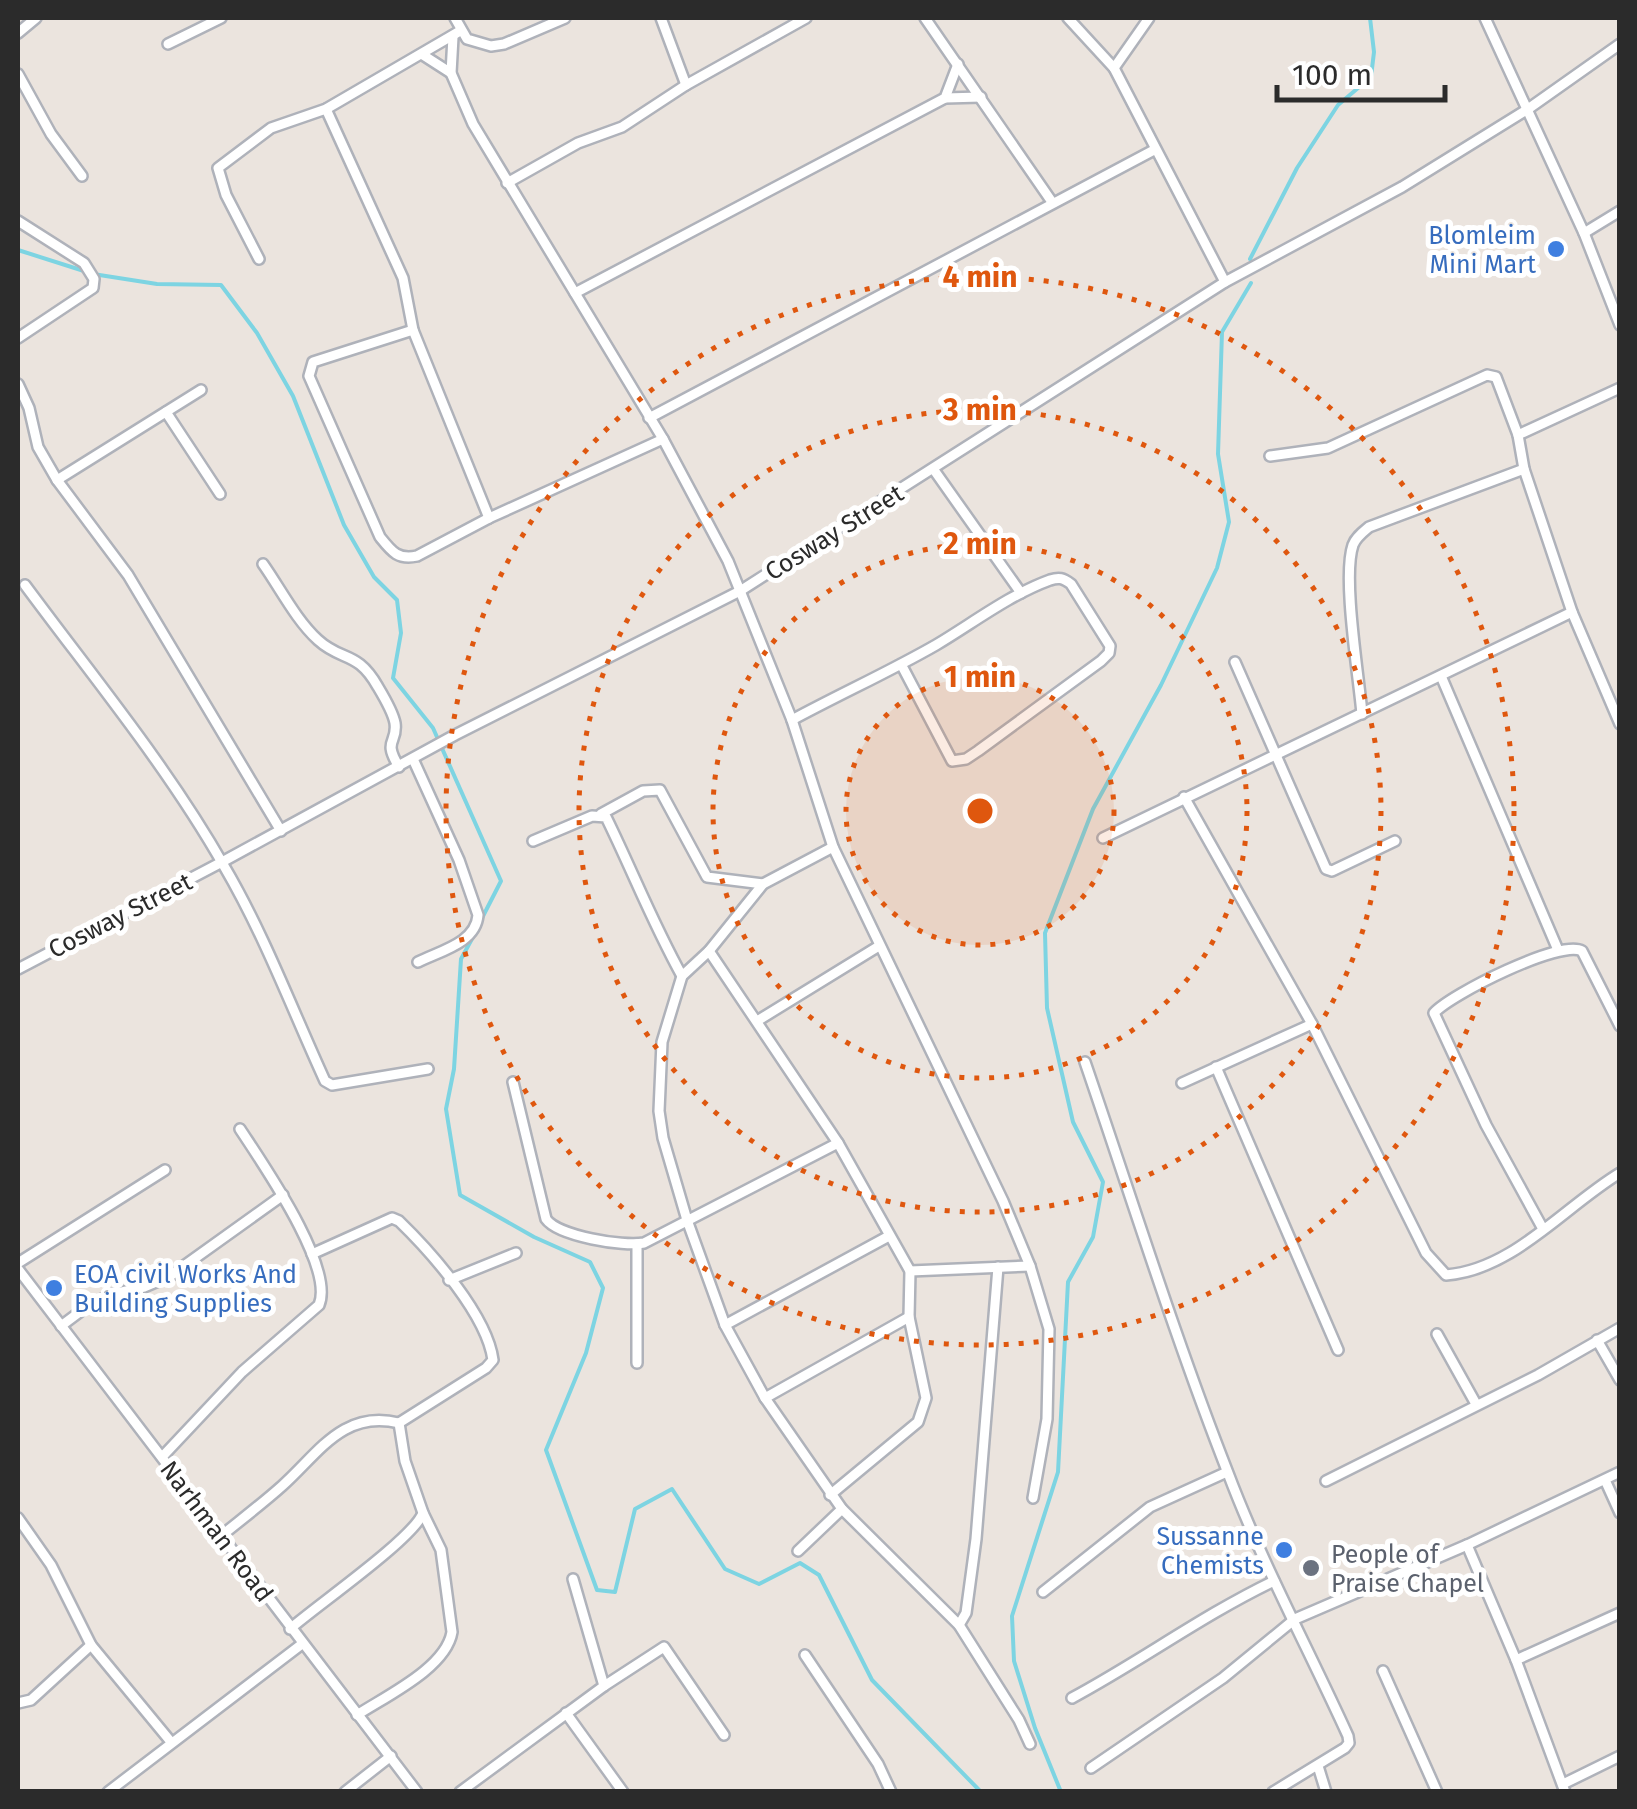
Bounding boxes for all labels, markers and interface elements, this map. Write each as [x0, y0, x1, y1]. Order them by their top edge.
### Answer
scale bar [1277, 40, 1444, 102]
text: 100 m [1292, 57, 1372, 93]
place label: Blomleim Mini Mart [1428, 221, 1537, 280]
marker: Blomleim Mini Mart [1545, 238, 1567, 260]
text: 4 min [942, 259, 1018, 295]
text: 3 min [942, 392, 1017, 428]
street label: Cosway Street [760, 478, 910, 587]
text: 2 min [943, 526, 1017, 562]
text: 1 min [944, 659, 1016, 695]
centre of rings [962, 793, 998, 829]
street label: Cosway Street [44, 866, 198, 965]
place label: EOA civil Works And Building Supplies [74, 1260, 297, 1319]
marker: EOA civil Works And Building Supplies [43, 1277, 65, 1299]
street label: Narhman Road [153, 1455, 279, 1608]
place label: Sussanne Chemists [1156, 1522, 1264, 1581]
marker: Sussanne Chemists [1273, 1539, 1295, 1561]
place label: People of Praise Chapel [1331, 1540, 1484, 1599]
marker: People of Praise Chapel [1300, 1557, 1322, 1579]

